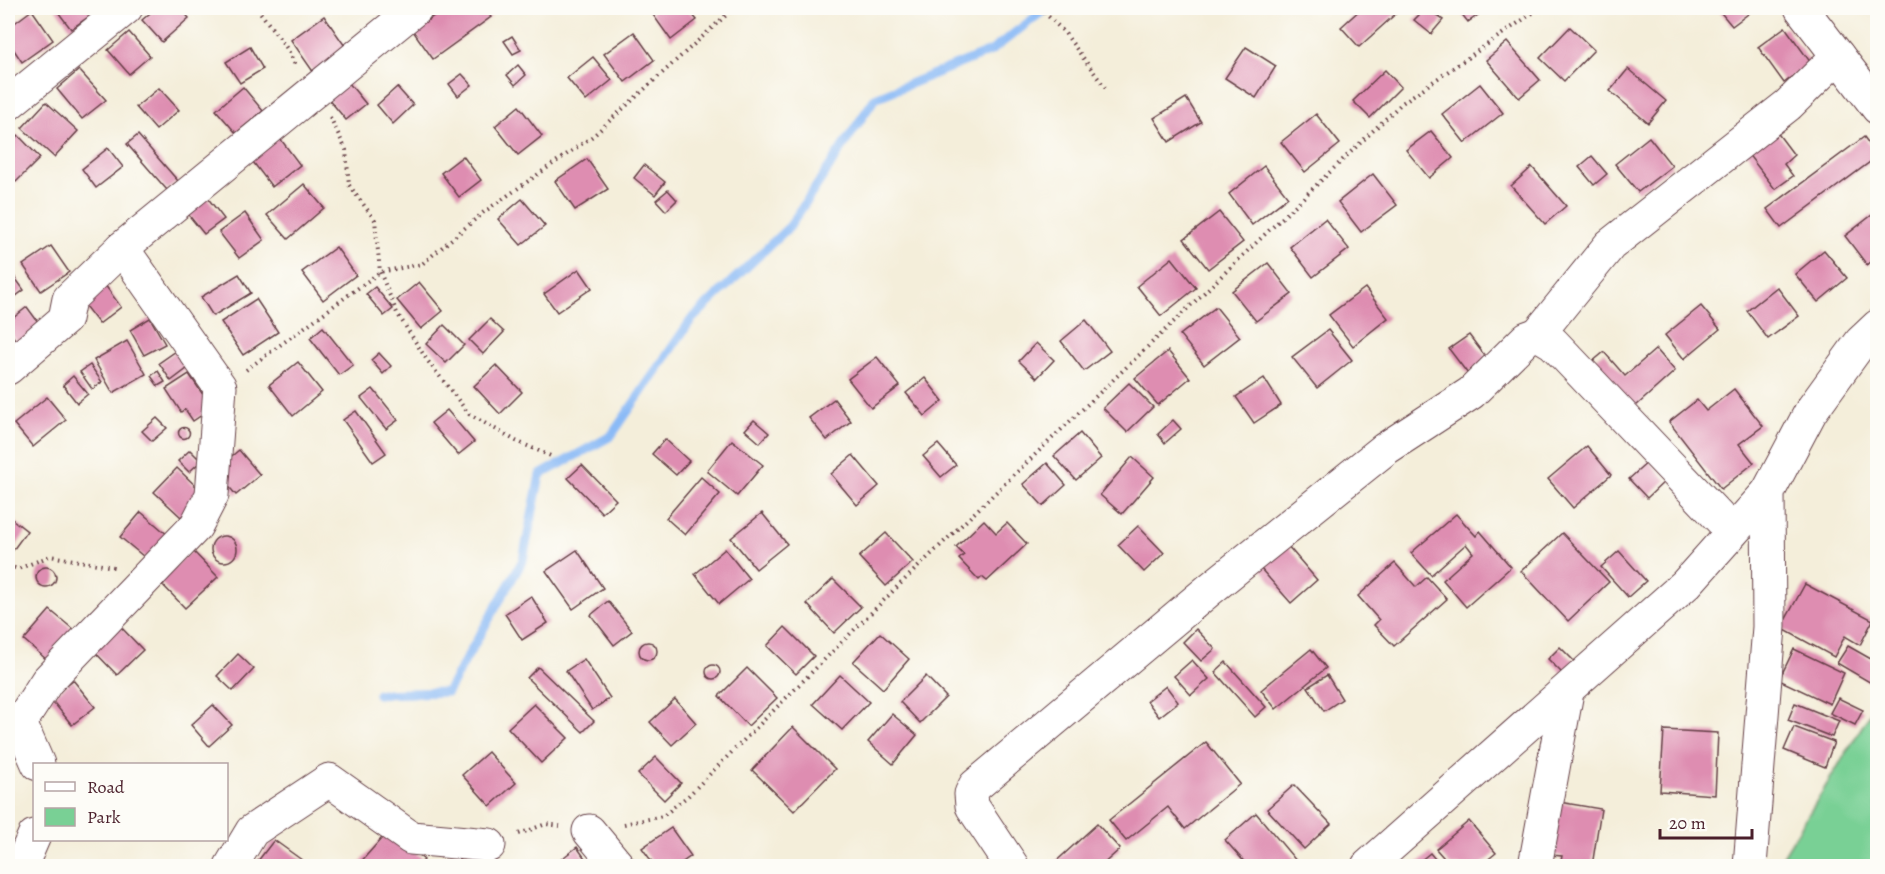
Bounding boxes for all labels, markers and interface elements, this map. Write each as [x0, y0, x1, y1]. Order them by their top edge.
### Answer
legend [33, 763, 228, 841]
text: Road [87, 775, 125, 799]
scale bar [1660, 802, 1752, 840]
text: Park [87, 805, 121, 829]
text: 20 m [1669, 811, 1706, 835]

